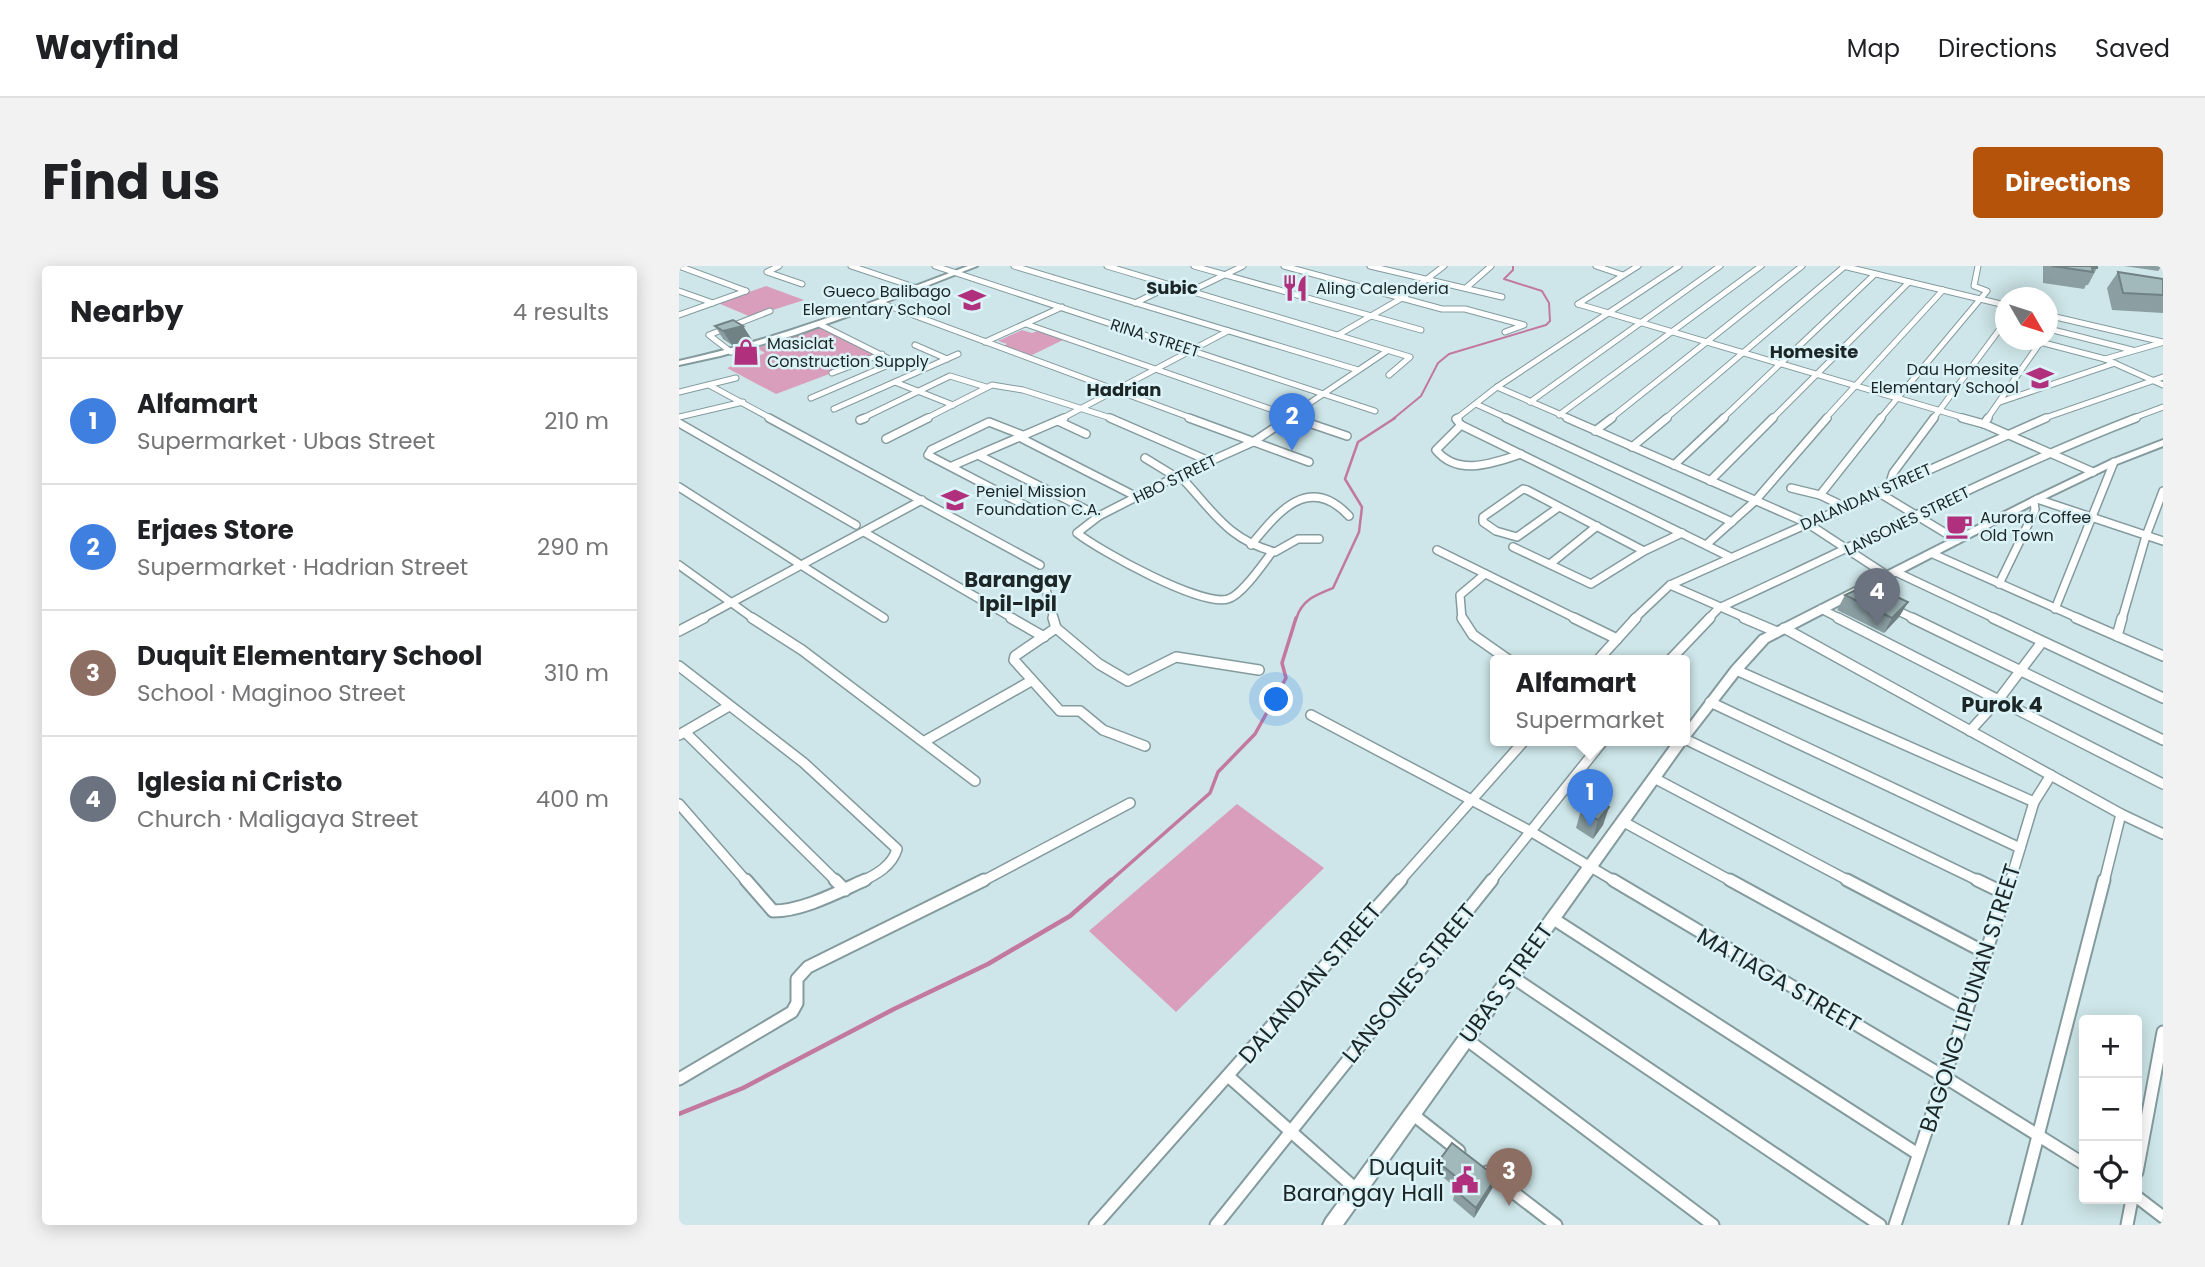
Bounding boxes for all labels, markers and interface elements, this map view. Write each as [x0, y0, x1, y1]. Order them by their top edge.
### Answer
text: Wayfind [35, 24, 179, 71]
text: Map [1847, 32, 1900, 65]
text: Directions [1938, 32, 2057, 65]
text: Saved [2095, 32, 2170, 65]
button: Directions [1973, 147, 2163, 218]
text: Find us [42, 148, 220, 216]
restaurant icon: Aling Calenderia [1280, 273, 1310, 303]
district label: Subic [1146, 275, 1198, 300]
place label: Aling Calenderia [1316, 277, 1449, 300]
place label: Gueco Balibago Elementary School [803, 280, 951, 321]
school or university icon: Gueco Balibago Elementary School [957, 285, 987, 315]
north arrow [1995, 287, 2058, 350]
text: Nearby [70, 290, 184, 333]
text: 4 results [513, 296, 609, 328]
street label: RINA STREET [1107, 313, 1203, 363]
place label: Masiclat Construction Supply [767, 332, 929, 373]
shop icon: Masiclat Construction Supply [731, 337, 761, 367]
district label: Homesite [1770, 339, 1858, 364]
place label: Dau Homesite Elementary School [1871, 358, 2019, 399]
school or university icon: Dau Homesite Elementary School [2025, 363, 2055, 393]
district label: Hadrian [1087, 377, 1161, 402]
text: Alfamart [137, 386, 258, 422]
pin: 2 [1269, 393, 1315, 451]
text: 1 [89, 405, 97, 437]
text: 210 m [544, 405, 609, 437]
text: Supermarket · Ubas Street [137, 425, 435, 457]
street label: HBO STREET [1129, 449, 1221, 509]
street label: DALANDAN STREET [1797, 458, 1936, 536]
place label: Peniel Mission Foundation C.A. [976, 480, 1101, 521]
street label: LANSONES STREET [1840, 481, 1974, 561]
school or university icon: Peniel Mission Foundation C.A. [940, 485, 970, 515]
place label: Aurora Coffee Old Town [1980, 506, 2091, 547]
cafe icon: Aurora Coffee Old Town [1944, 511, 1974, 541]
text: Erjaes Store [137, 512, 294, 548]
text: 2 [86, 531, 100, 563]
text: 290 m [537, 531, 609, 563]
text: Supermarket · Hadrian Street [137, 551, 468, 583]
district label: Barangay Ipil-Ipil [964, 565, 1072, 618]
pin: 4 [1854, 568, 1900, 626]
text: Duquit Elementary School [137, 638, 483, 674]
popup [1490, 655, 1690, 746]
text: 3 [86, 657, 100, 689]
text: 310 m [544, 657, 609, 689]
text: Alfamart [1516, 665, 1636, 701]
text: School · Maginoo Street [137, 677, 406, 709]
your location [1259, 682, 1293, 716]
district label: Purok 4 [1961, 690, 2043, 719]
text: Supermarket [1516, 704, 1664, 736]
text: Iglesia ni Cristo [137, 764, 342, 800]
pin: 1 [1567, 769, 1613, 827]
text: 4 [85, 783, 101, 815]
text: 400 m [536, 783, 609, 815]
text: Church · Maligaya Street [137, 803, 418, 835]
street label: BAGONG LIPUNAN STREET [1911, 860, 2029, 1136]
street label: DALANDAN STREET [1231, 896, 1389, 1070]
street label: LANSONES STREET [1335, 896, 1483, 1070]
street label: UBAS STREET [1452, 917, 1560, 1049]
street label: MATIAGA STREET [1691, 920, 1867, 1040]
map controls [2079, 1015, 2142, 1204]
button: + [2079, 1015, 2142, 1078]
button: − [2079, 1078, 2142, 1141]
button: locate [2079, 1141, 2142, 1204]
pin: 3 [1486, 1148, 1532, 1206]
place label: Duquit Barangay Hall [1283, 1151, 1444, 1209]
public building icon: Duquit Barangay Hall [1450, 1165, 1480, 1195]

